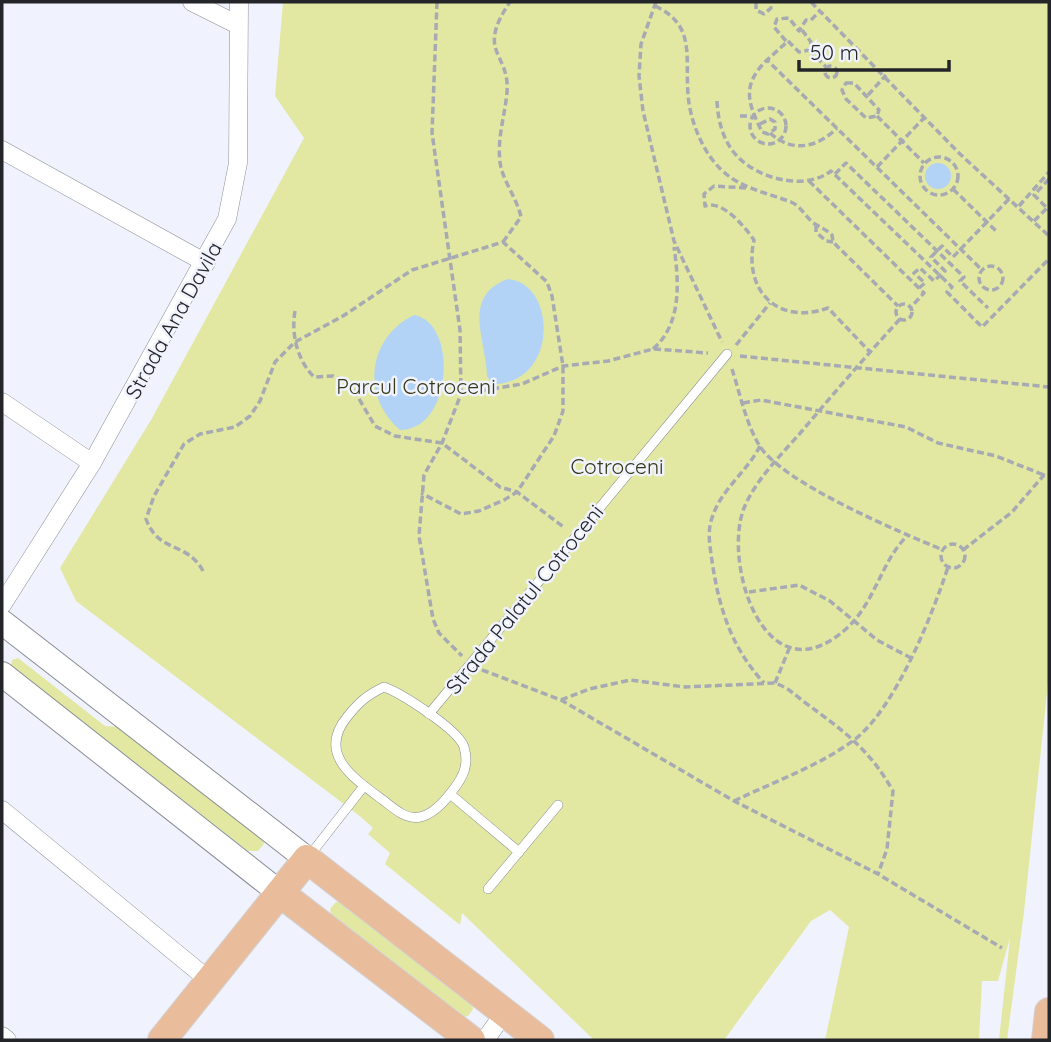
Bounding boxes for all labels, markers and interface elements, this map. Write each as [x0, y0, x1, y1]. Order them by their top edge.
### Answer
scale bar [799, 28, 950, 72]
text: 50 m [810, 39, 859, 65]
street label: Strada Ana Davila [119, 237, 227, 403]
park label: Parcul Cotroceni [336, 373, 496, 399]
park label: Cotroceni [570, 453, 664, 479]
street label: Strada Palatul Cotroceni [440, 499, 608, 699]

